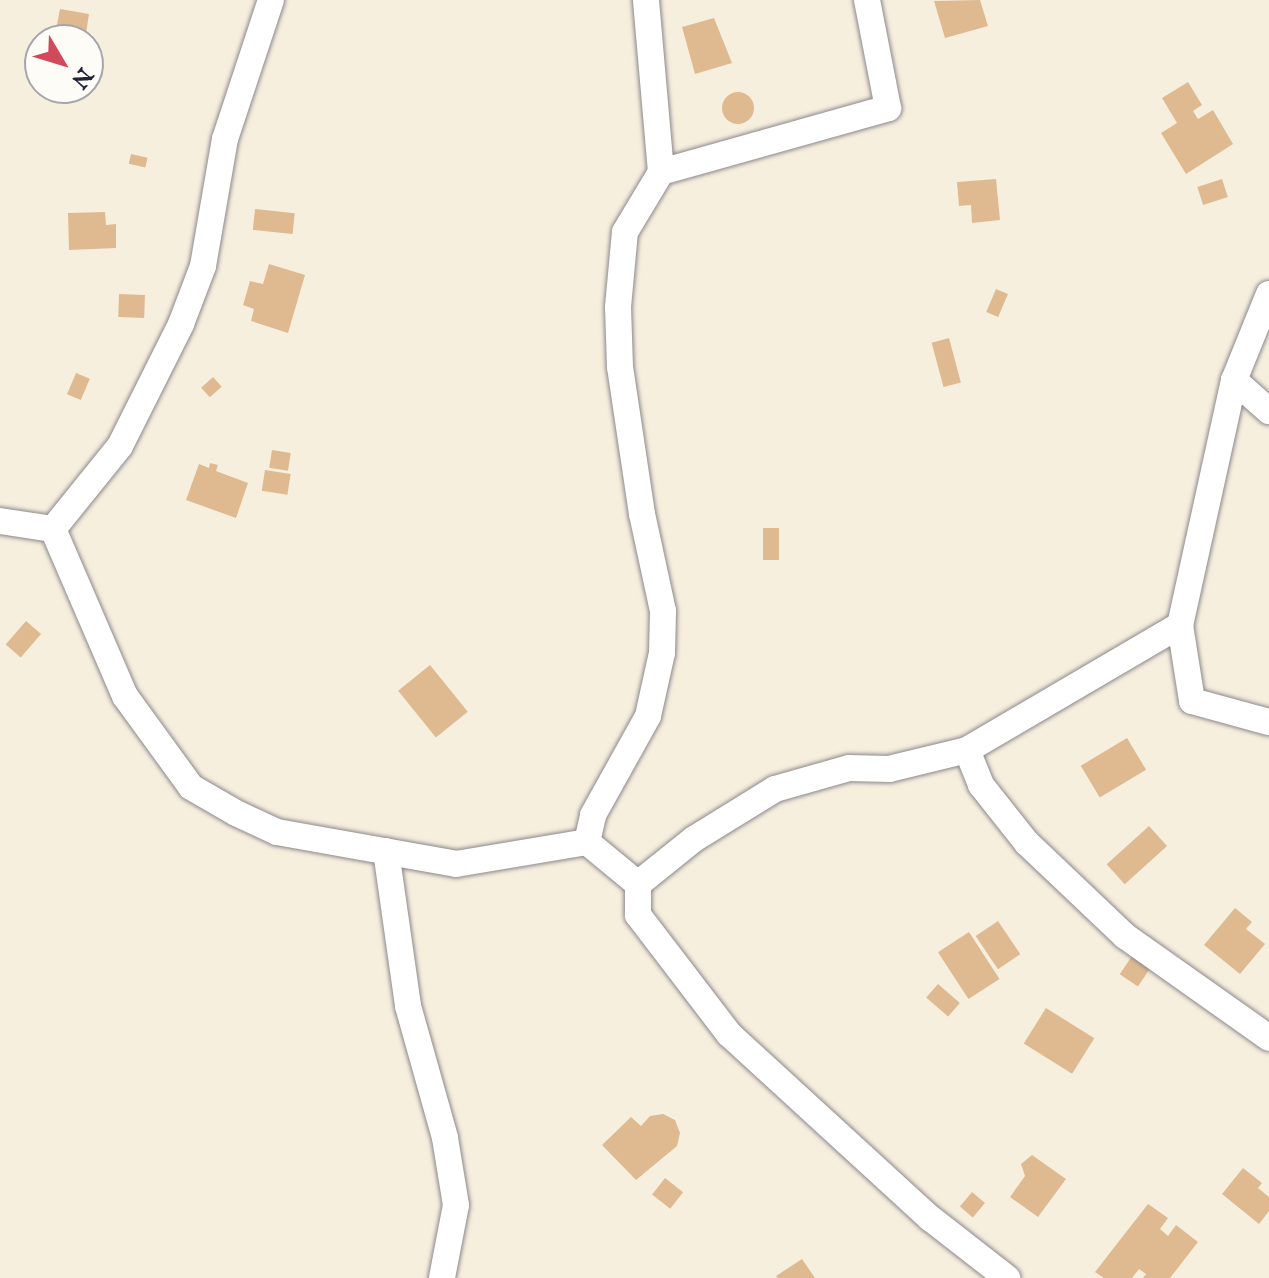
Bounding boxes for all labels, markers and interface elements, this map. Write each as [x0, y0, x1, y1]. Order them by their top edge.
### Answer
north arrow [24, 24, 104, 104]
text: N [64, 61, 98, 94]

